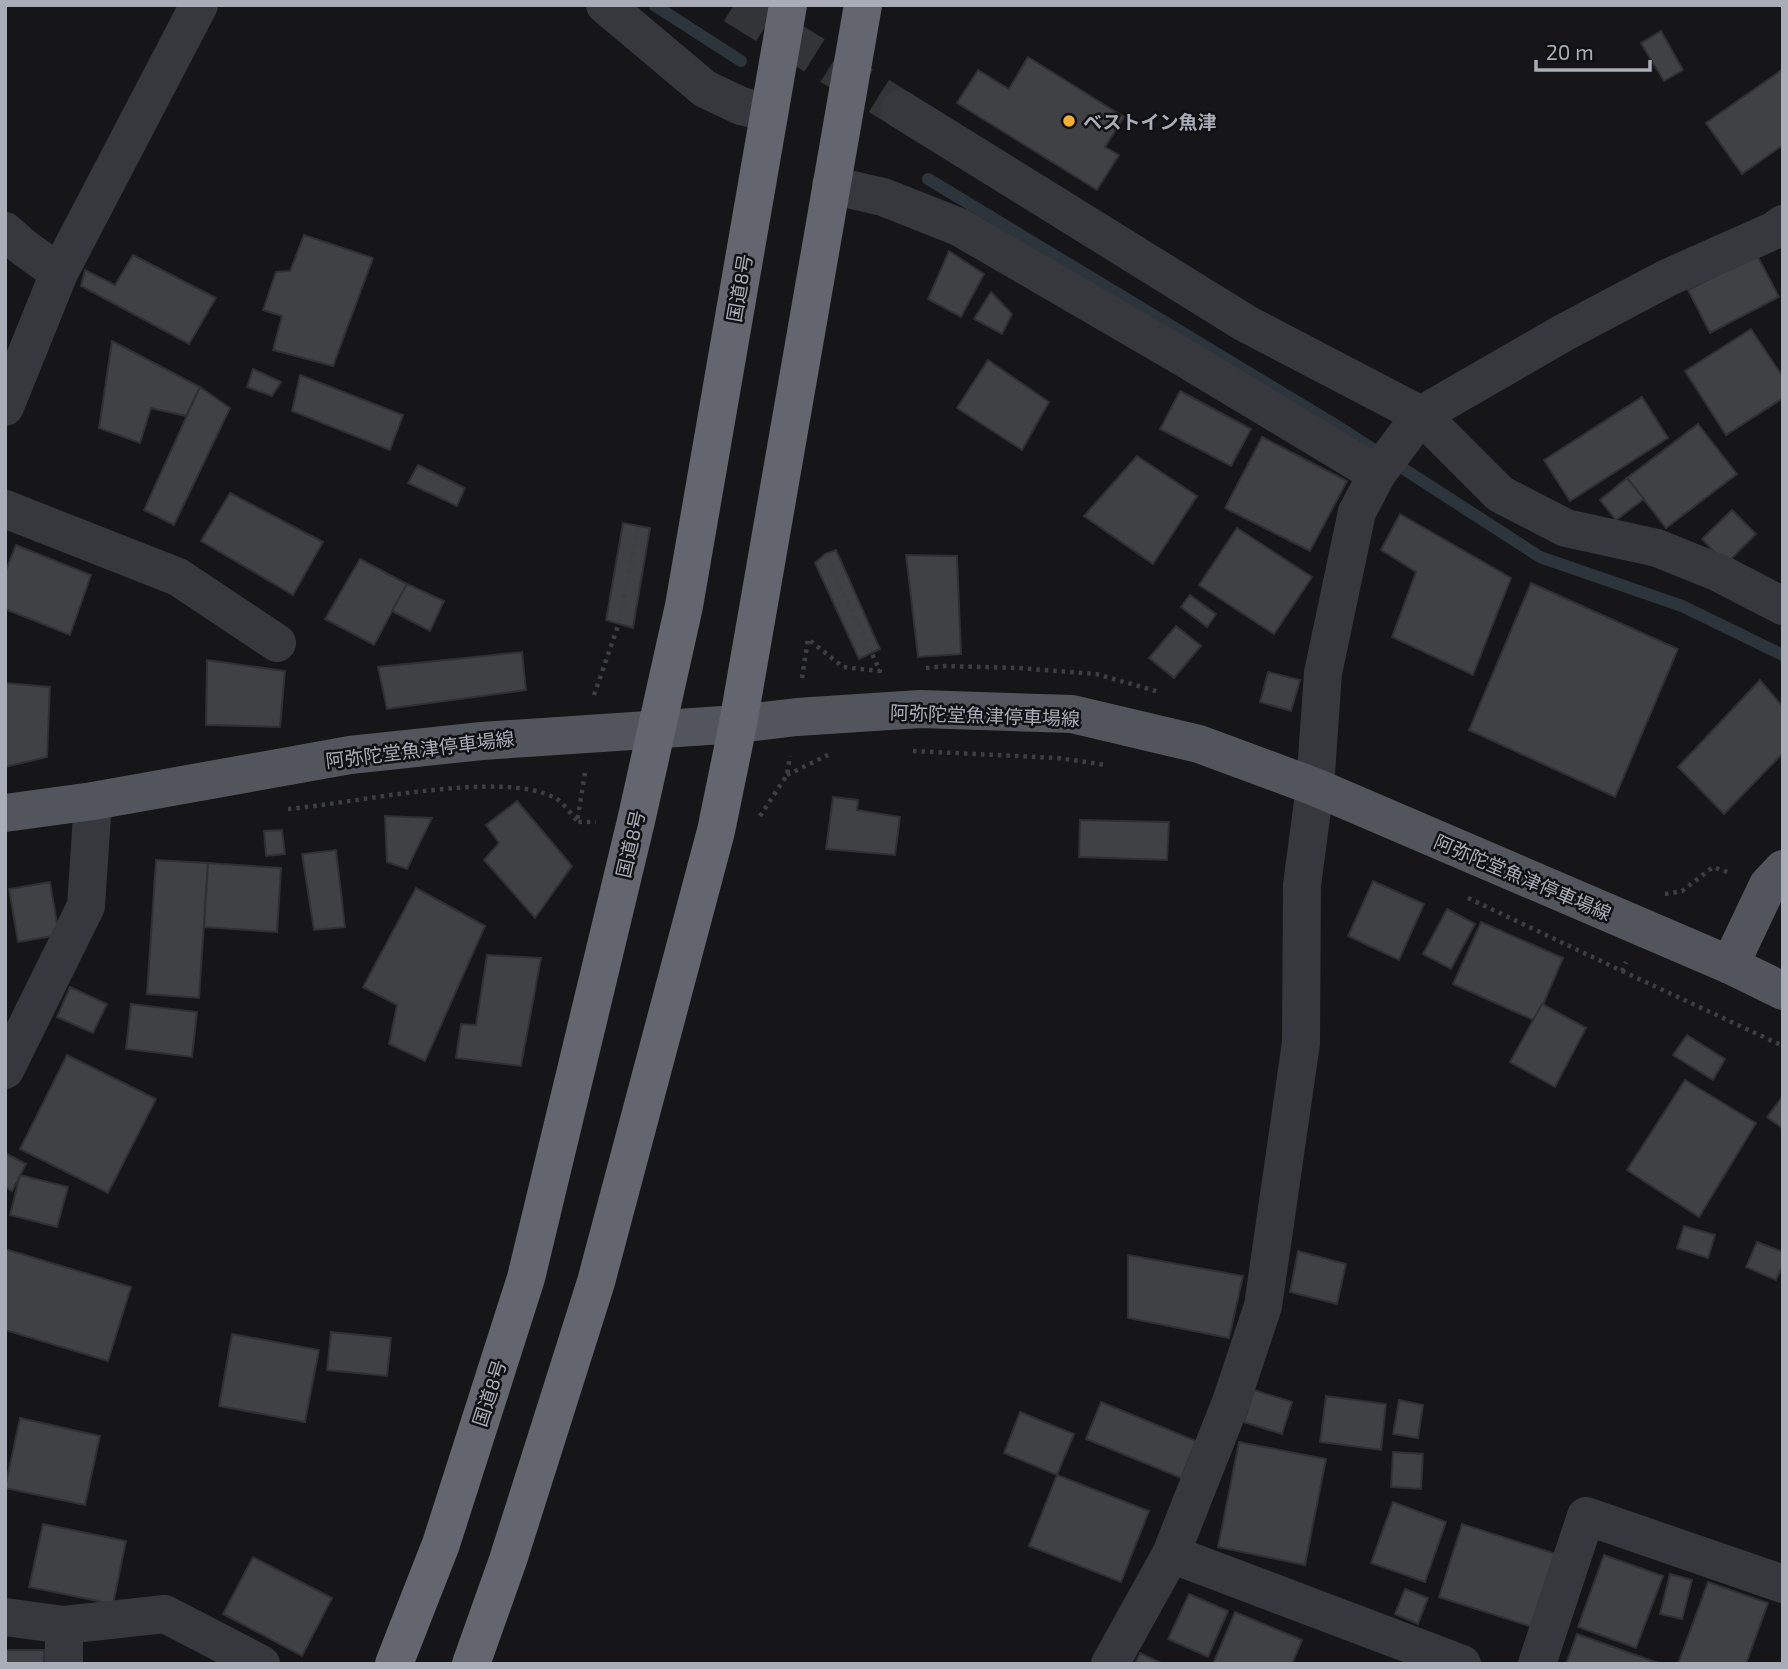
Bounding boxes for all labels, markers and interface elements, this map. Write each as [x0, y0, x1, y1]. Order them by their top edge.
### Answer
scale bar [1536, 28, 1650, 72]
text: 20 m [1546, 39, 1594, 64]
place label: ベストイン魚津 [1083, 110, 1216, 133]
marker: ベストイン魚津 [1061, 113, 1077, 129]
street label: 国道8号 [722, 252, 756, 324]
street label: 阿弥陀堂魚津停車場線 [890, 700, 1080, 730]
street label: 阿弥陀堂魚津停車場線 [324, 726, 516, 772]
street label: 国道8号 [611, 808, 649, 880]
street label: 阿弥陀堂魚津停車場線 [1431, 829, 1615, 925]
street label: 国道8号 [467, 1357, 511, 1429]

